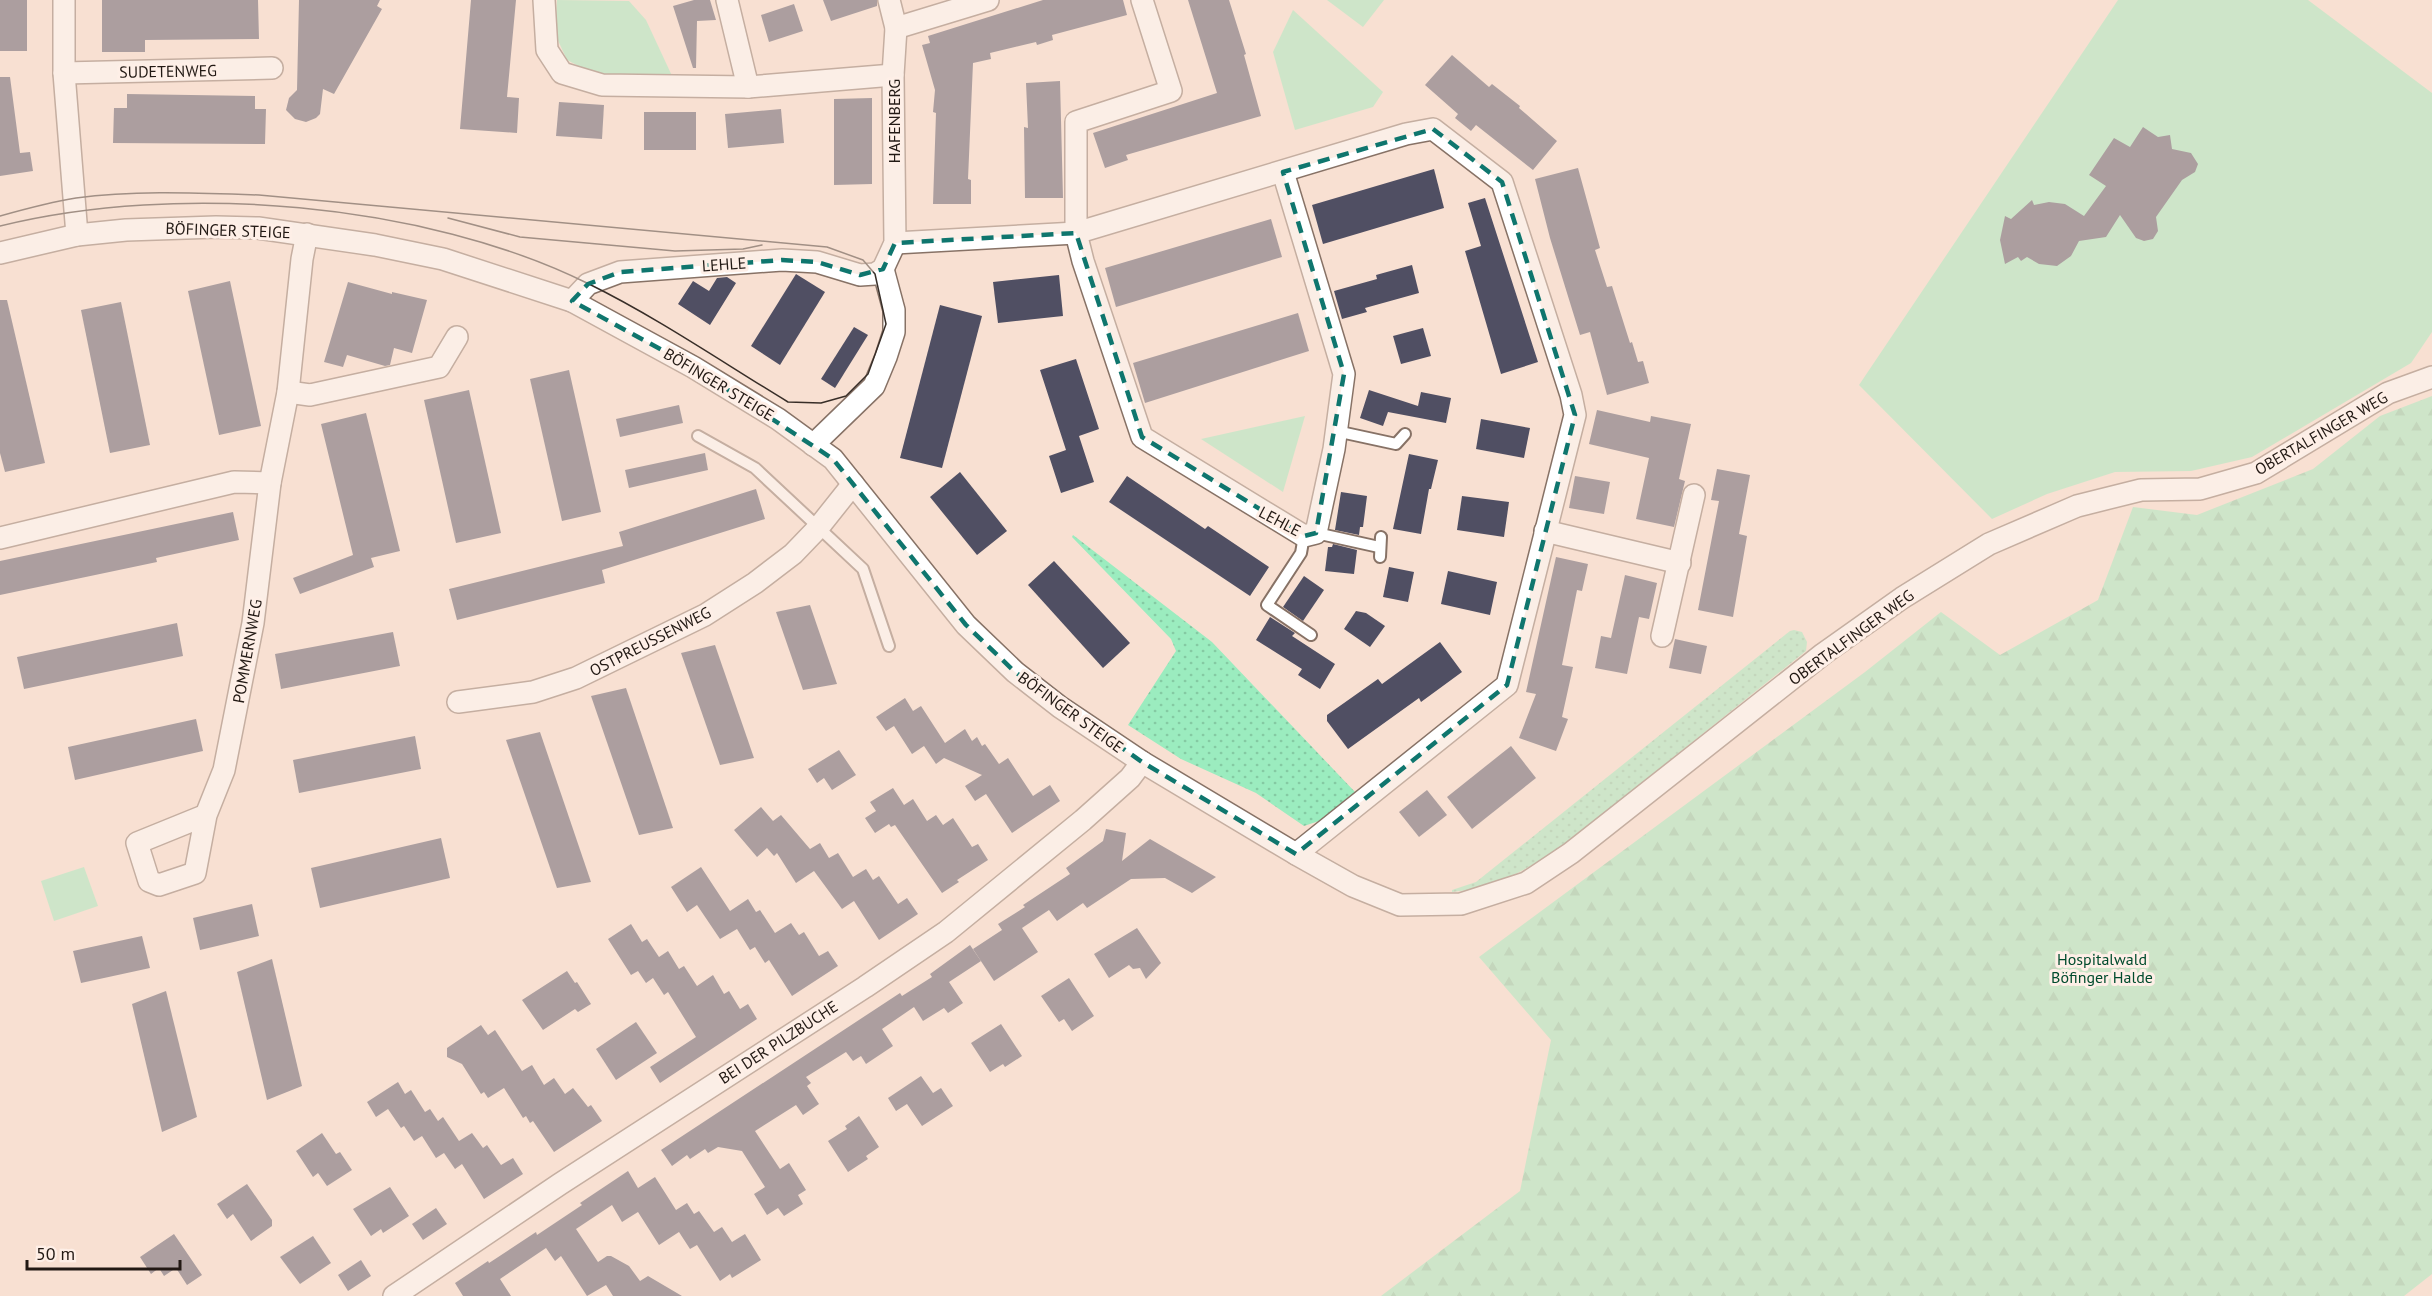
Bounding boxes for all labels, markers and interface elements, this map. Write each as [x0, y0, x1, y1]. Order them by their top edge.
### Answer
street label: SUDETENWEG [119, 60, 217, 82]
street label: HAFENBERG [884, 79, 904, 163]
street label: BÖFINGER STEIGE [165, 218, 291, 242]
street label: LEHLE [701, 252, 747, 276]
street label: BÖFINGER STEIGE [660, 343, 778, 425]
street label: OBERTALFINGER WEG [2251, 387, 2391, 479]
street label: LEHLE [1256, 502, 1304, 540]
street label: OBERTALFINGER WEG [1784, 585, 1918, 689]
street label: POMMERNWEG [228, 597, 266, 705]
street label: OSTPREUSSENWEG [586, 602, 714, 680]
street label: BÖFINGER STEIGE [1015, 667, 1127, 757]
park label: Hospitalwald Böfinger Halde [2051, 949, 2153, 987]
street label: BEI DER PILZBUCHE [715, 996, 841, 1088]
scale bar [27, 1233, 180, 1271]
text: 50 m [36, 1242, 75, 1265]

